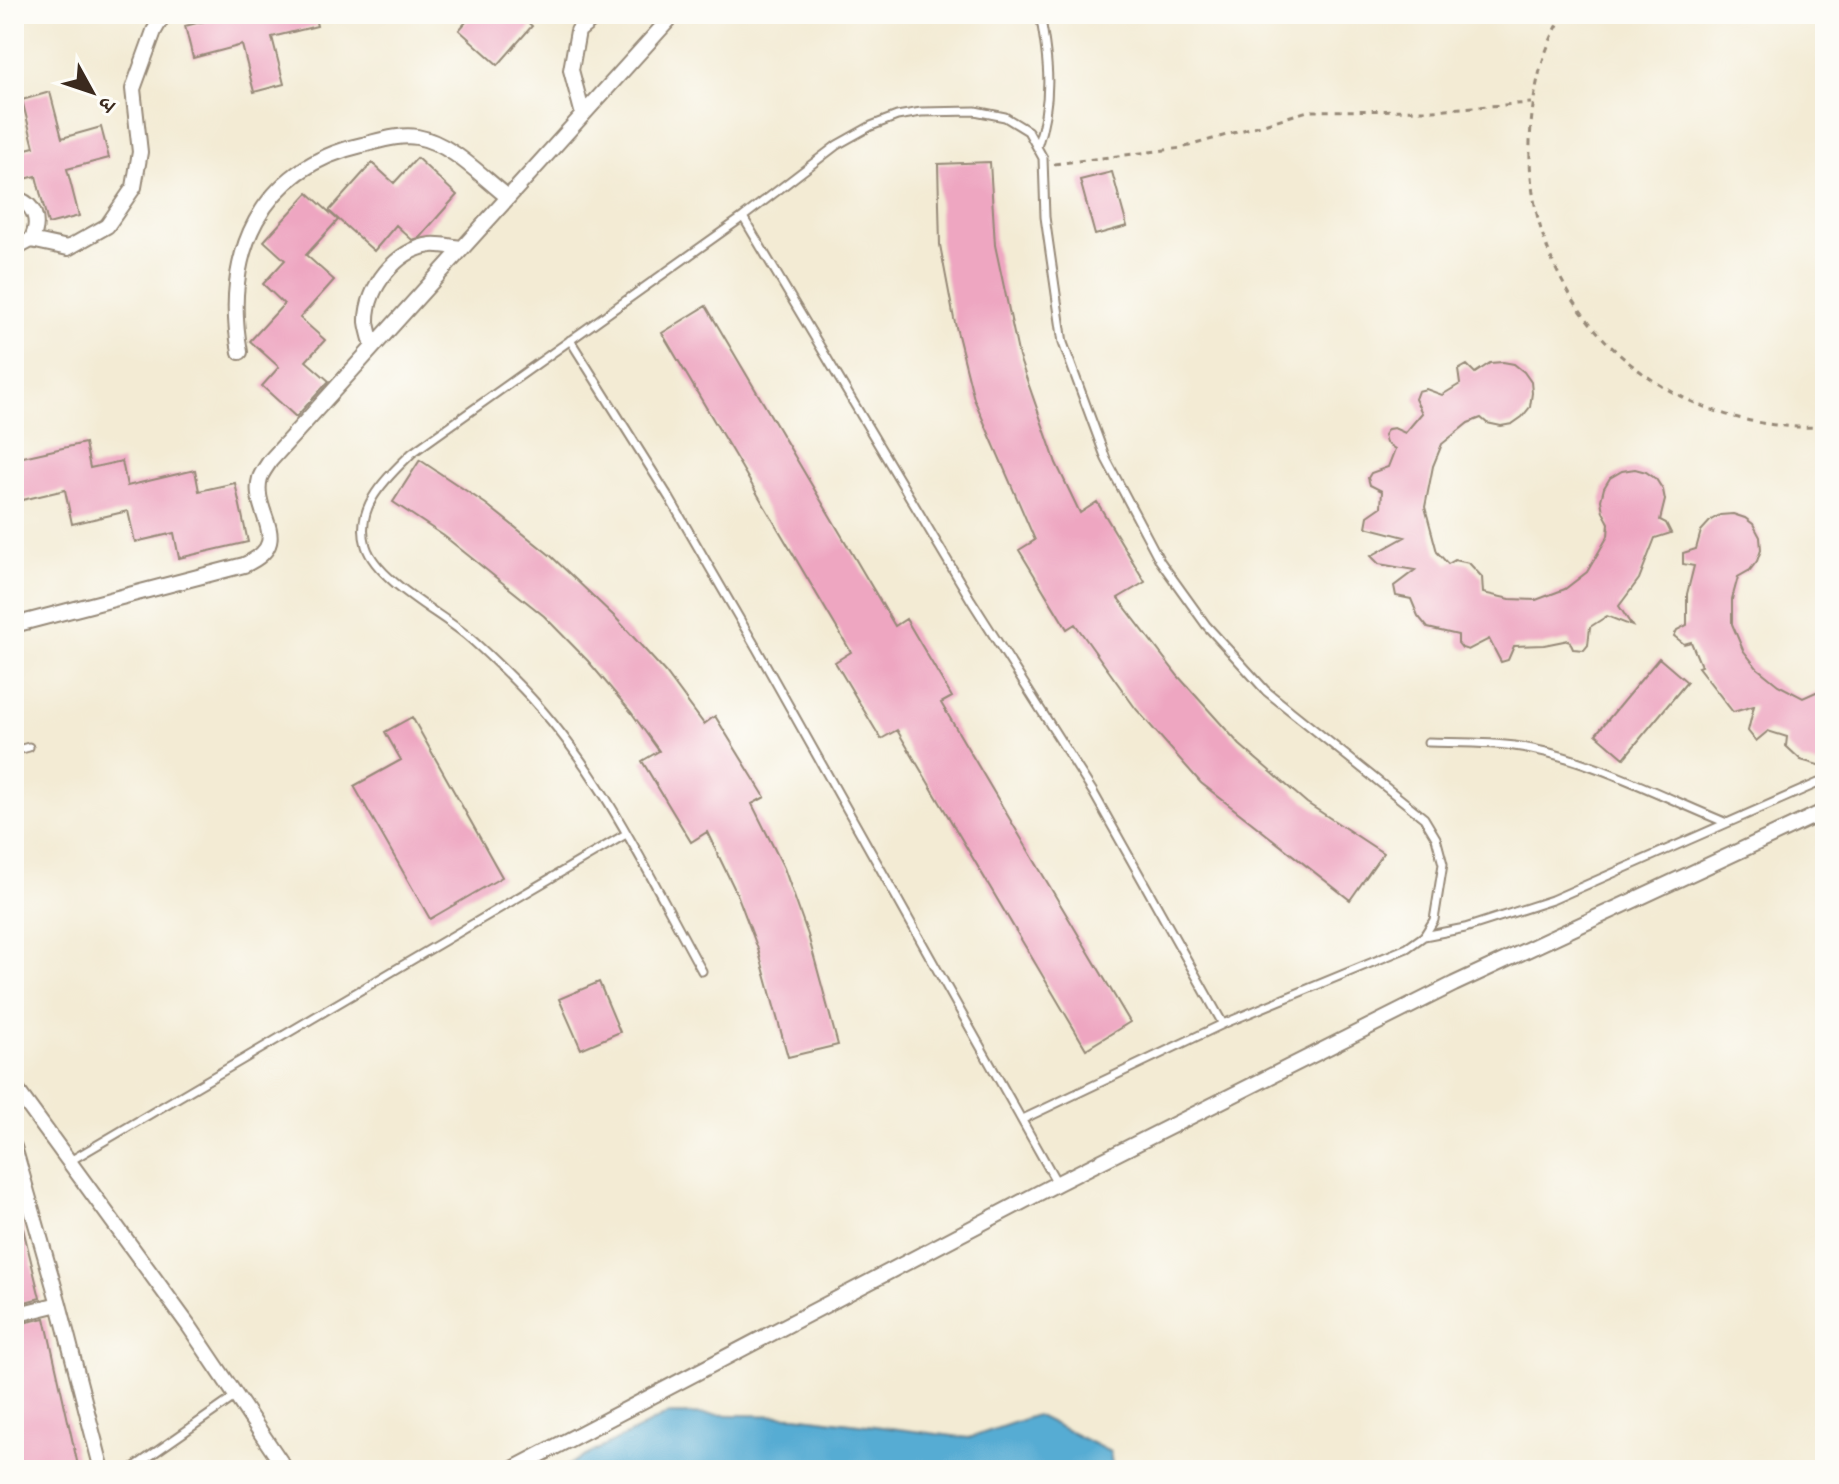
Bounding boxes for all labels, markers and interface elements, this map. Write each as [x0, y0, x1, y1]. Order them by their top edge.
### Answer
north arrow [52, 52, 132, 132]
text: उ [93, 91, 119, 116]

